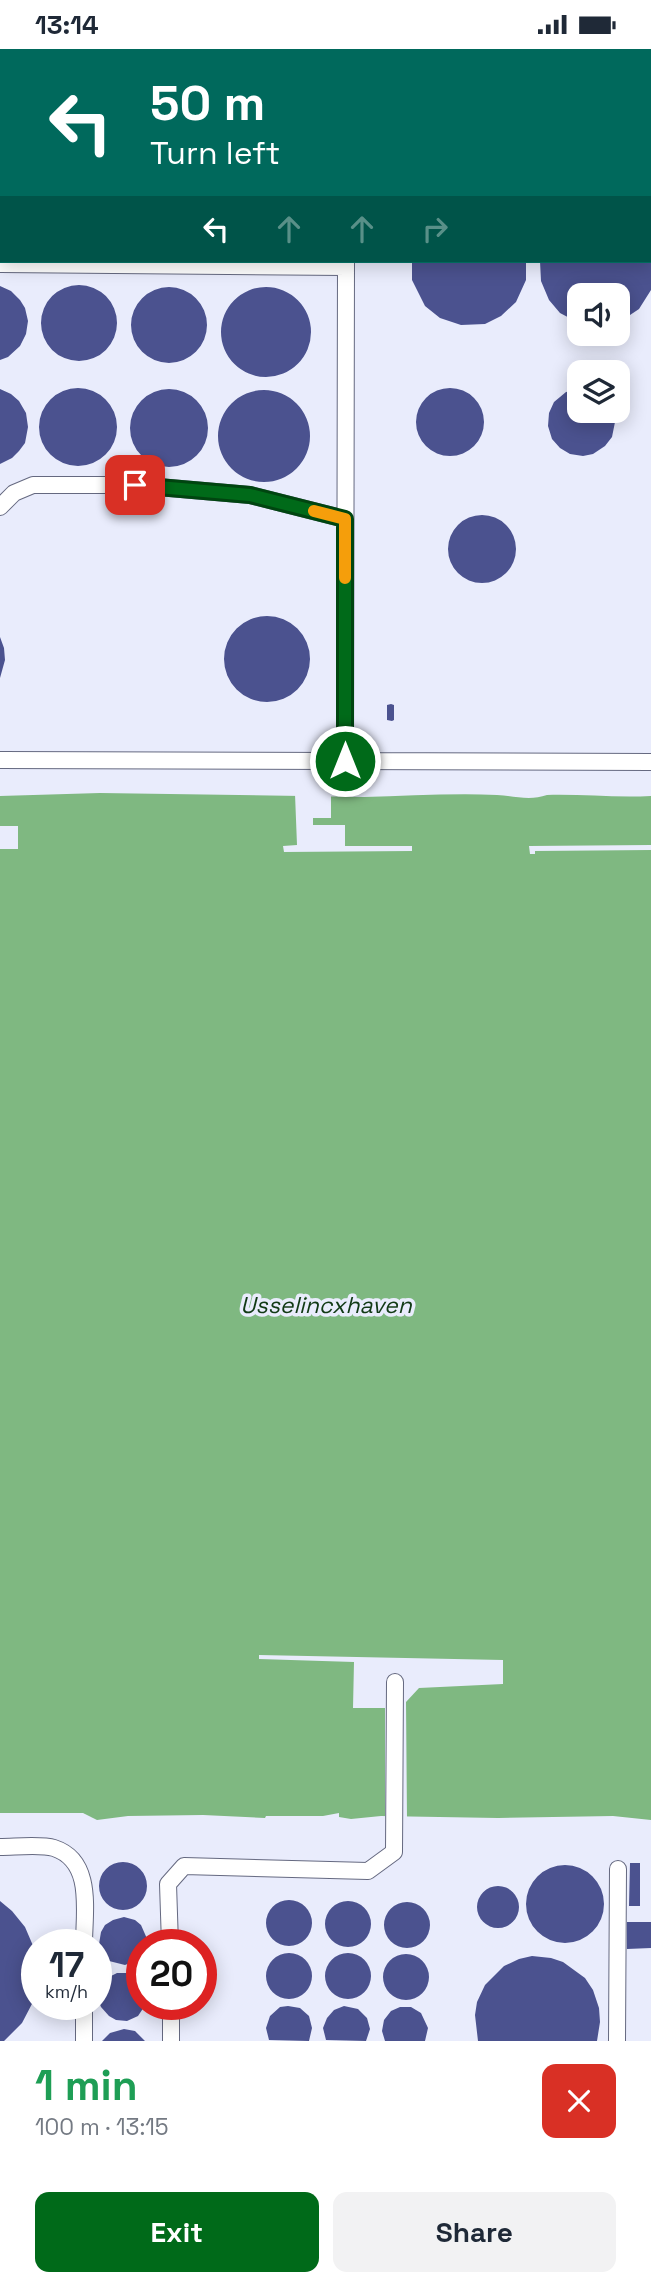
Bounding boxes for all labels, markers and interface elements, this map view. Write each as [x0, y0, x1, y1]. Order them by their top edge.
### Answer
text: 13:14 [35, 8, 99, 42]
text: 50 m [150, 72, 265, 134]
icon: left [35, 77, 126, 168]
text: Turn left [150, 133, 280, 173]
icon: left [197, 210, 235, 248]
icon: ahead [270, 210, 308, 248]
icon: ahead [343, 210, 381, 248]
icon: right [416, 210, 454, 248]
map controls [567, 283, 630, 423]
button: sound [567, 283, 630, 346]
button: layers [567, 360, 630, 423]
pin [105, 455, 165, 515]
icon: arrive [116, 466, 154, 504]
position arrow [308, 724, 382, 798]
water label: Usselincxhaven [240, 1290, 413, 1320]
speed limit sign: 20 [126, 1929, 217, 2020]
text: 17 [49, 1943, 84, 1987]
text: km/h [45, 1980, 88, 2003]
text: 1 min [35, 2059, 138, 2112]
button: close [542, 2064, 616, 2138]
text: 100 m · 13:15 [35, 2112, 169, 2142]
button: Exit [35, 2192, 319, 2272]
button: Share [333, 2192, 616, 2272]

